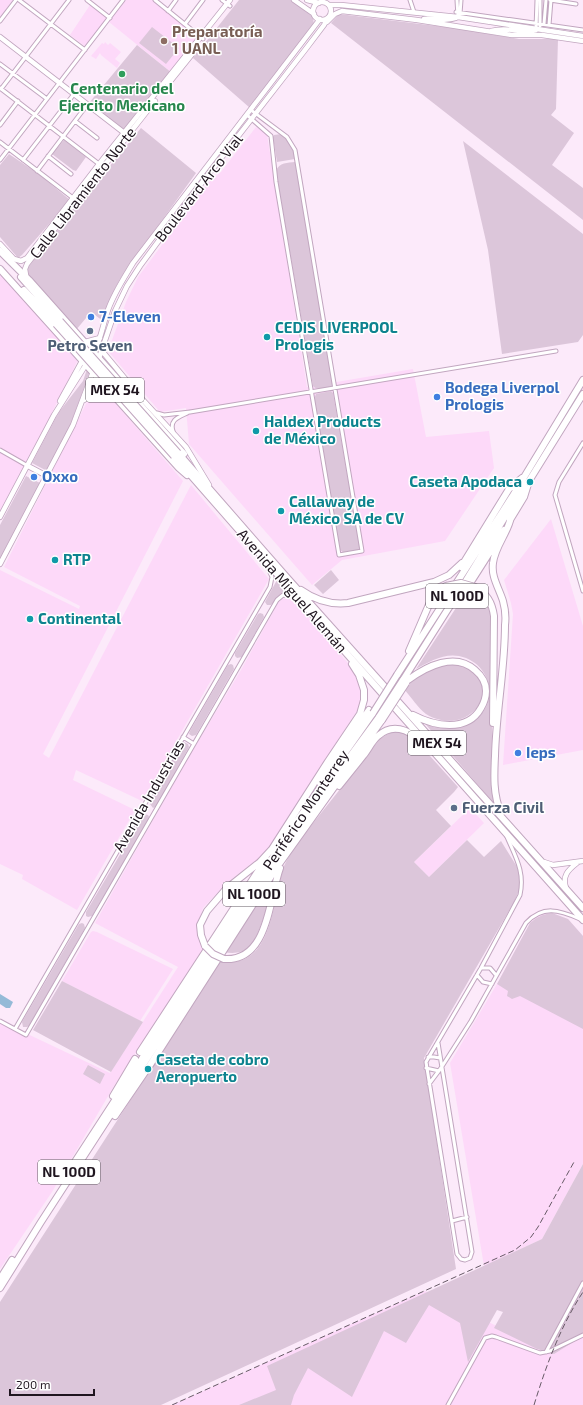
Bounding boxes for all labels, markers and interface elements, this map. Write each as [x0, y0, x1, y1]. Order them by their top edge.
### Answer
place label: Preparatoría 1 UANL [172, 22, 263, 57]
marker: Preparatoría 1 UANL [159, 36, 169, 46]
marker: Centenario del Ejercito Mexicano [117, 69, 127, 79]
place label: Centenario del Ejercito Mexicano [59, 79, 185, 114]
street label: Calle Libramiento Norte [25, 123, 139, 262]
street label: Boulevard Arco Vial [151, 129, 246, 245]
place label: 7-Eleven [99, 307, 161, 325]
marker: 7-Eleven [86, 312, 96, 322]
place label: CEDIS LIVERPOOL Prologis [275, 318, 398, 353]
marker: Petro Seven [85, 326, 95, 336]
marker: CEDIS LIVERPOOL Prologis [262, 332, 272, 342]
place label: Petro Seven [47, 336, 133, 354]
road number: MEX 54 [86, 378, 144, 402]
place label: Bodega Liverpol Prologis [445, 378, 560, 413]
marker: Bodega Liverpol Prologis [432, 392, 442, 402]
place label: Haldex Products de México [264, 412, 381, 447]
marker: Haldex Products de México [251, 426, 261, 436]
place label: Oxxo [42, 467, 78, 485]
marker: Oxxo [29, 472, 39, 482]
place label: Caseta Apodaca [409, 472, 522, 490]
marker: Caseta Apodaca [525, 477, 535, 487]
place label: Callaway de México SA de CV [289, 492, 404, 527]
marker: Callaway de México SA de CV [276, 506, 286, 516]
street label: Avenida Miguel Alemán [234, 525, 352, 656]
place label: RTP [63, 550, 91, 568]
marker: RTP [50, 555, 60, 565]
road number: NL 100D [426, 584, 488, 608]
place label: Continental [38, 609, 121, 627]
marker: Continental [25, 614, 35, 624]
road number: MEX 54 [408, 731, 466, 755]
street label: Avenida Industrias [109, 736, 187, 855]
place label: Ieps [526, 743, 556, 761]
street label: Periférico Monterrey [258, 746, 352, 873]
marker: Ieps [513, 748, 523, 758]
place label: Fuerza Civil [462, 798, 544, 816]
marker: Fuerza Civil [449, 803, 459, 813]
road number: NL 100D [223, 882, 285, 906]
place label: Caseta de cobro Aeropuerto [156, 1050, 269, 1085]
marker: Caseta de cobro Aeropuerto [143, 1064, 153, 1074]
road number: NL 100D [38, 1160, 100, 1184]
scale bar [10, 1371, 94, 1397]
text: 200 m [16, 1377, 50, 1391]

